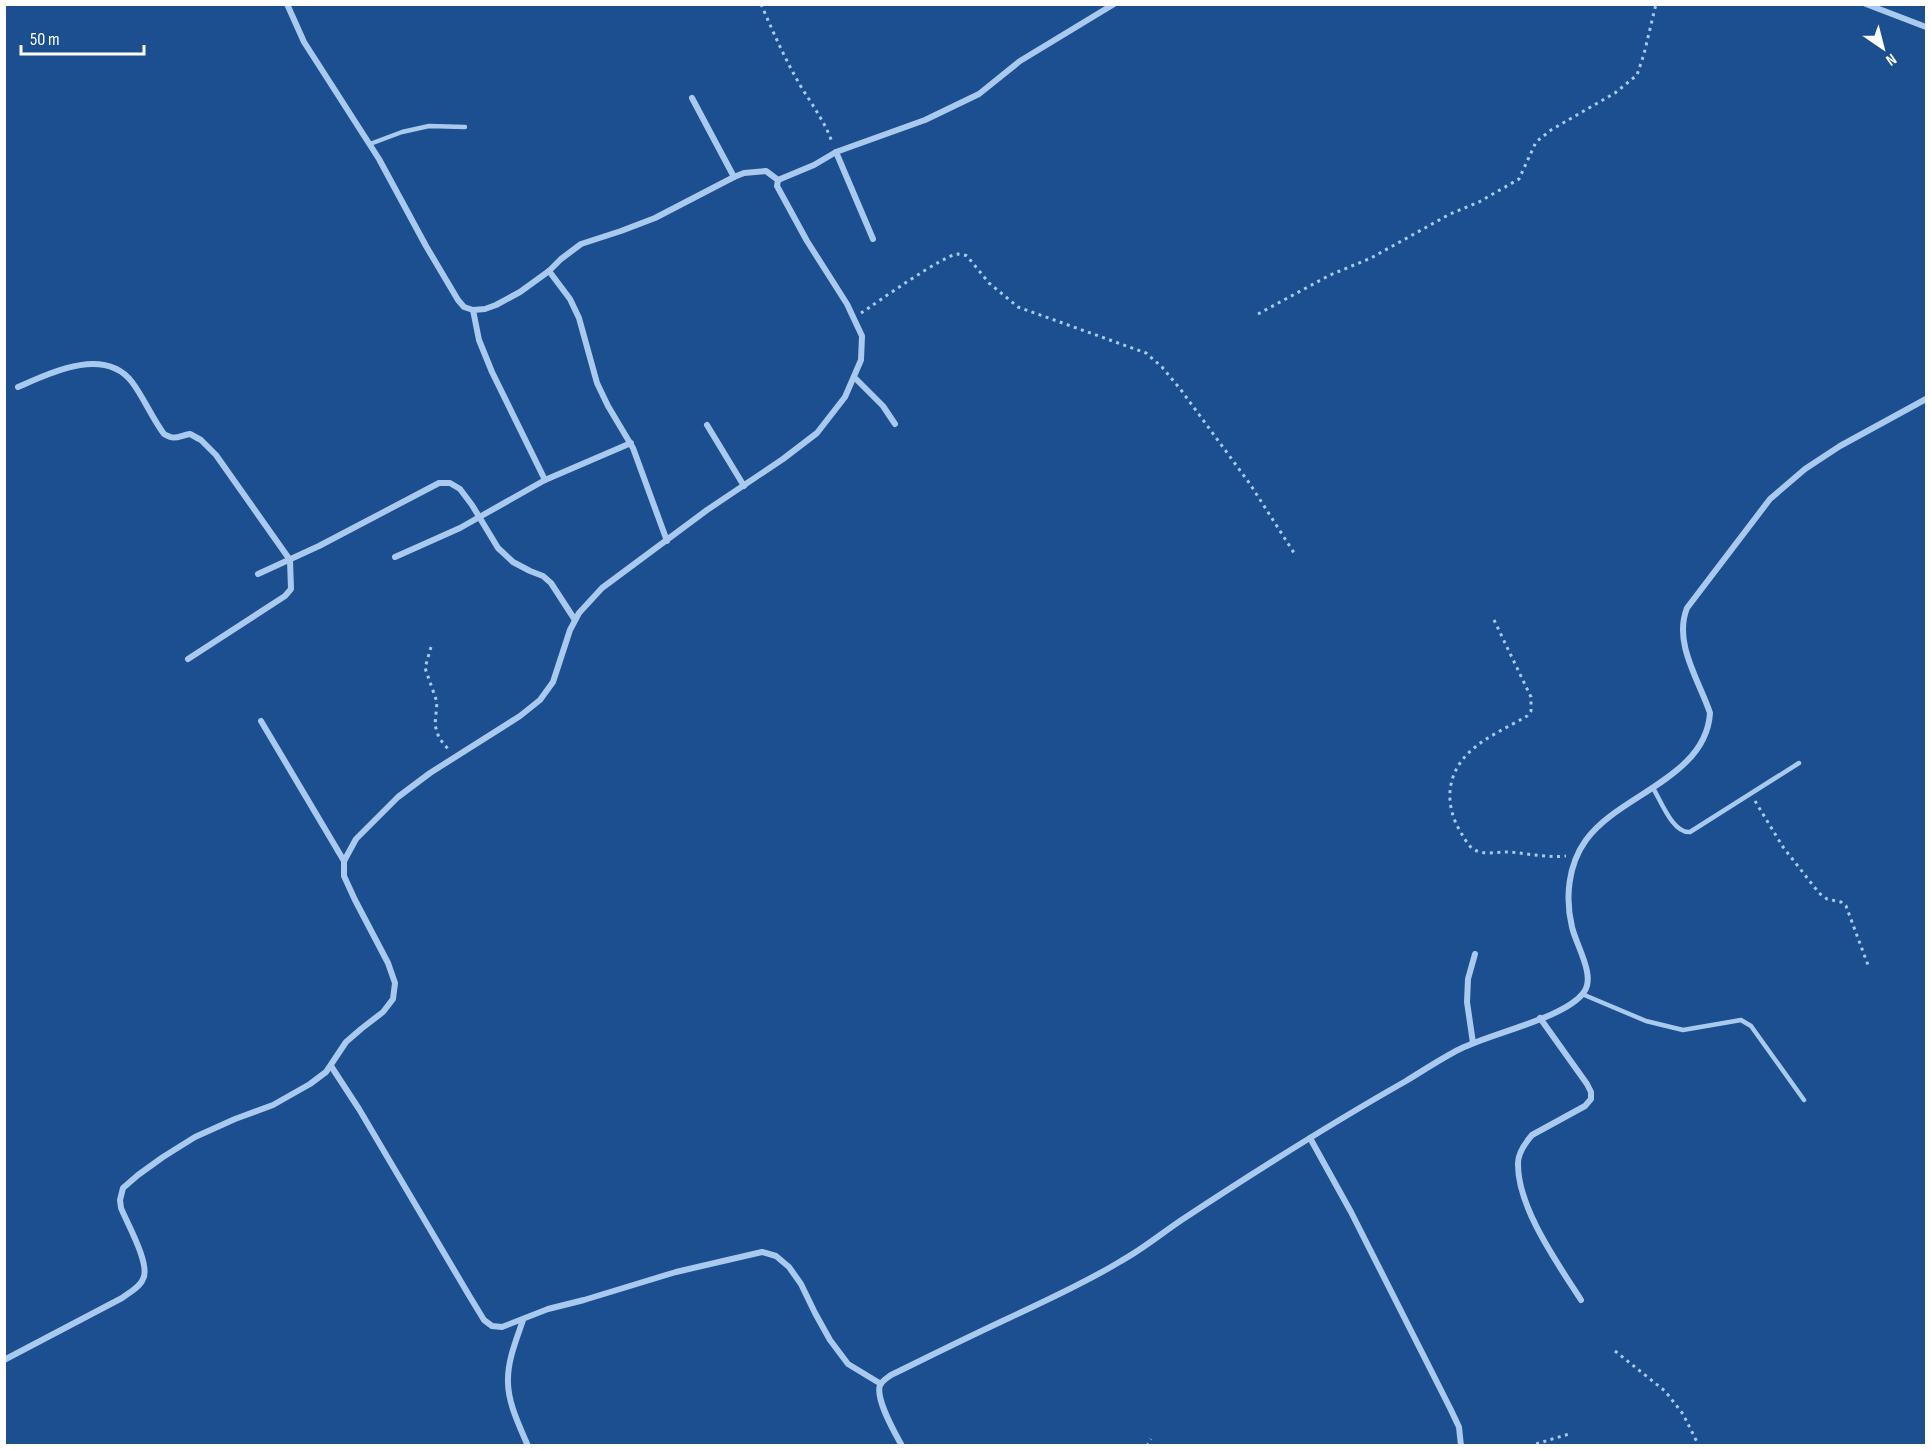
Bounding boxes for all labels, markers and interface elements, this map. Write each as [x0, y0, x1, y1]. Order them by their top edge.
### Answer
scale bar [21, 18, 144, 56]
north arrow [1853, 18, 1913, 78]
text: 50 m [30, 29, 60, 50]
text: N [1882, 49, 1900, 69]

